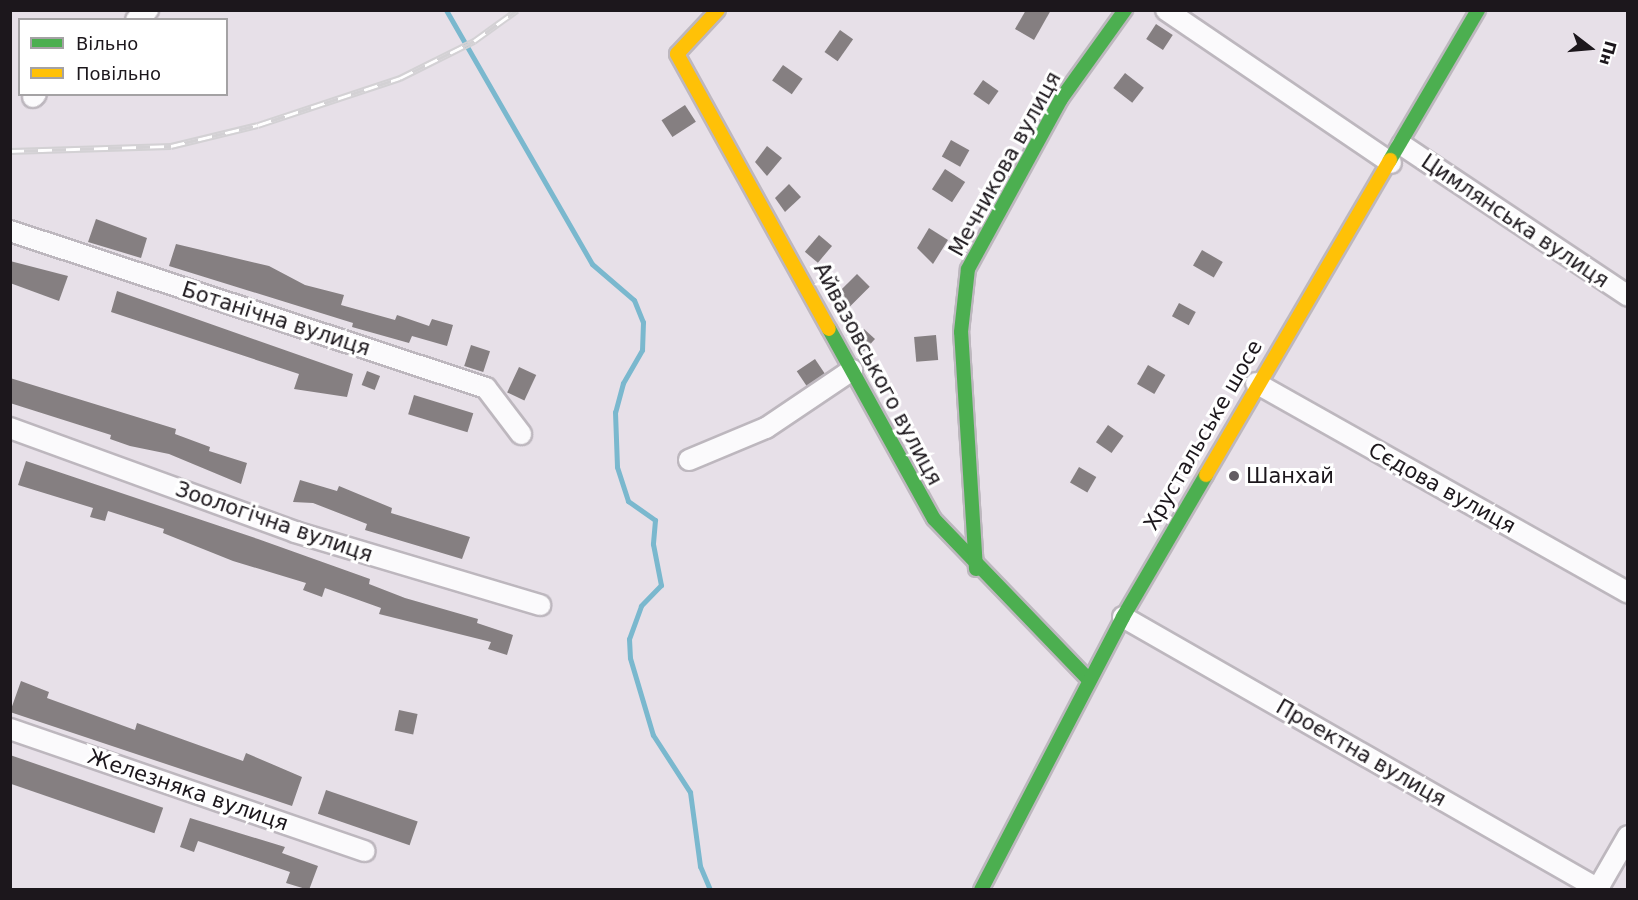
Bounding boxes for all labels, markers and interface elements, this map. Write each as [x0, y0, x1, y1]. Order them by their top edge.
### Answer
legend [18, 18, 228, 96]
north arrow [1560, 18, 1620, 78]
text: Вільно [76, 33, 138, 54]
text: Пн [1595, 39, 1620, 67]
text: Повільно [76, 63, 161, 84]
street label: Мечникова вулиця [944, 67, 1066, 261]
street label: Цимлянська вулиця [1417, 149, 1613, 293]
street label: Айвазовського вулиця [809, 258, 947, 490]
street label: Ботанічна вулиця [179, 277, 373, 361]
street label: Хрустальське шосе [1138, 335, 1268, 535]
street label: Сєдова вулиця [1364, 437, 1520, 539]
place label: Шанхай [1246, 463, 1334, 489]
marker: Шанхай [1227, 469, 1241, 483]
street label: Зоологічна вулиця [172, 476, 376, 568]
street label: Проектна вулиця [1272, 694, 1450, 812]
street label: Железняка вулиця [84, 744, 292, 836]

